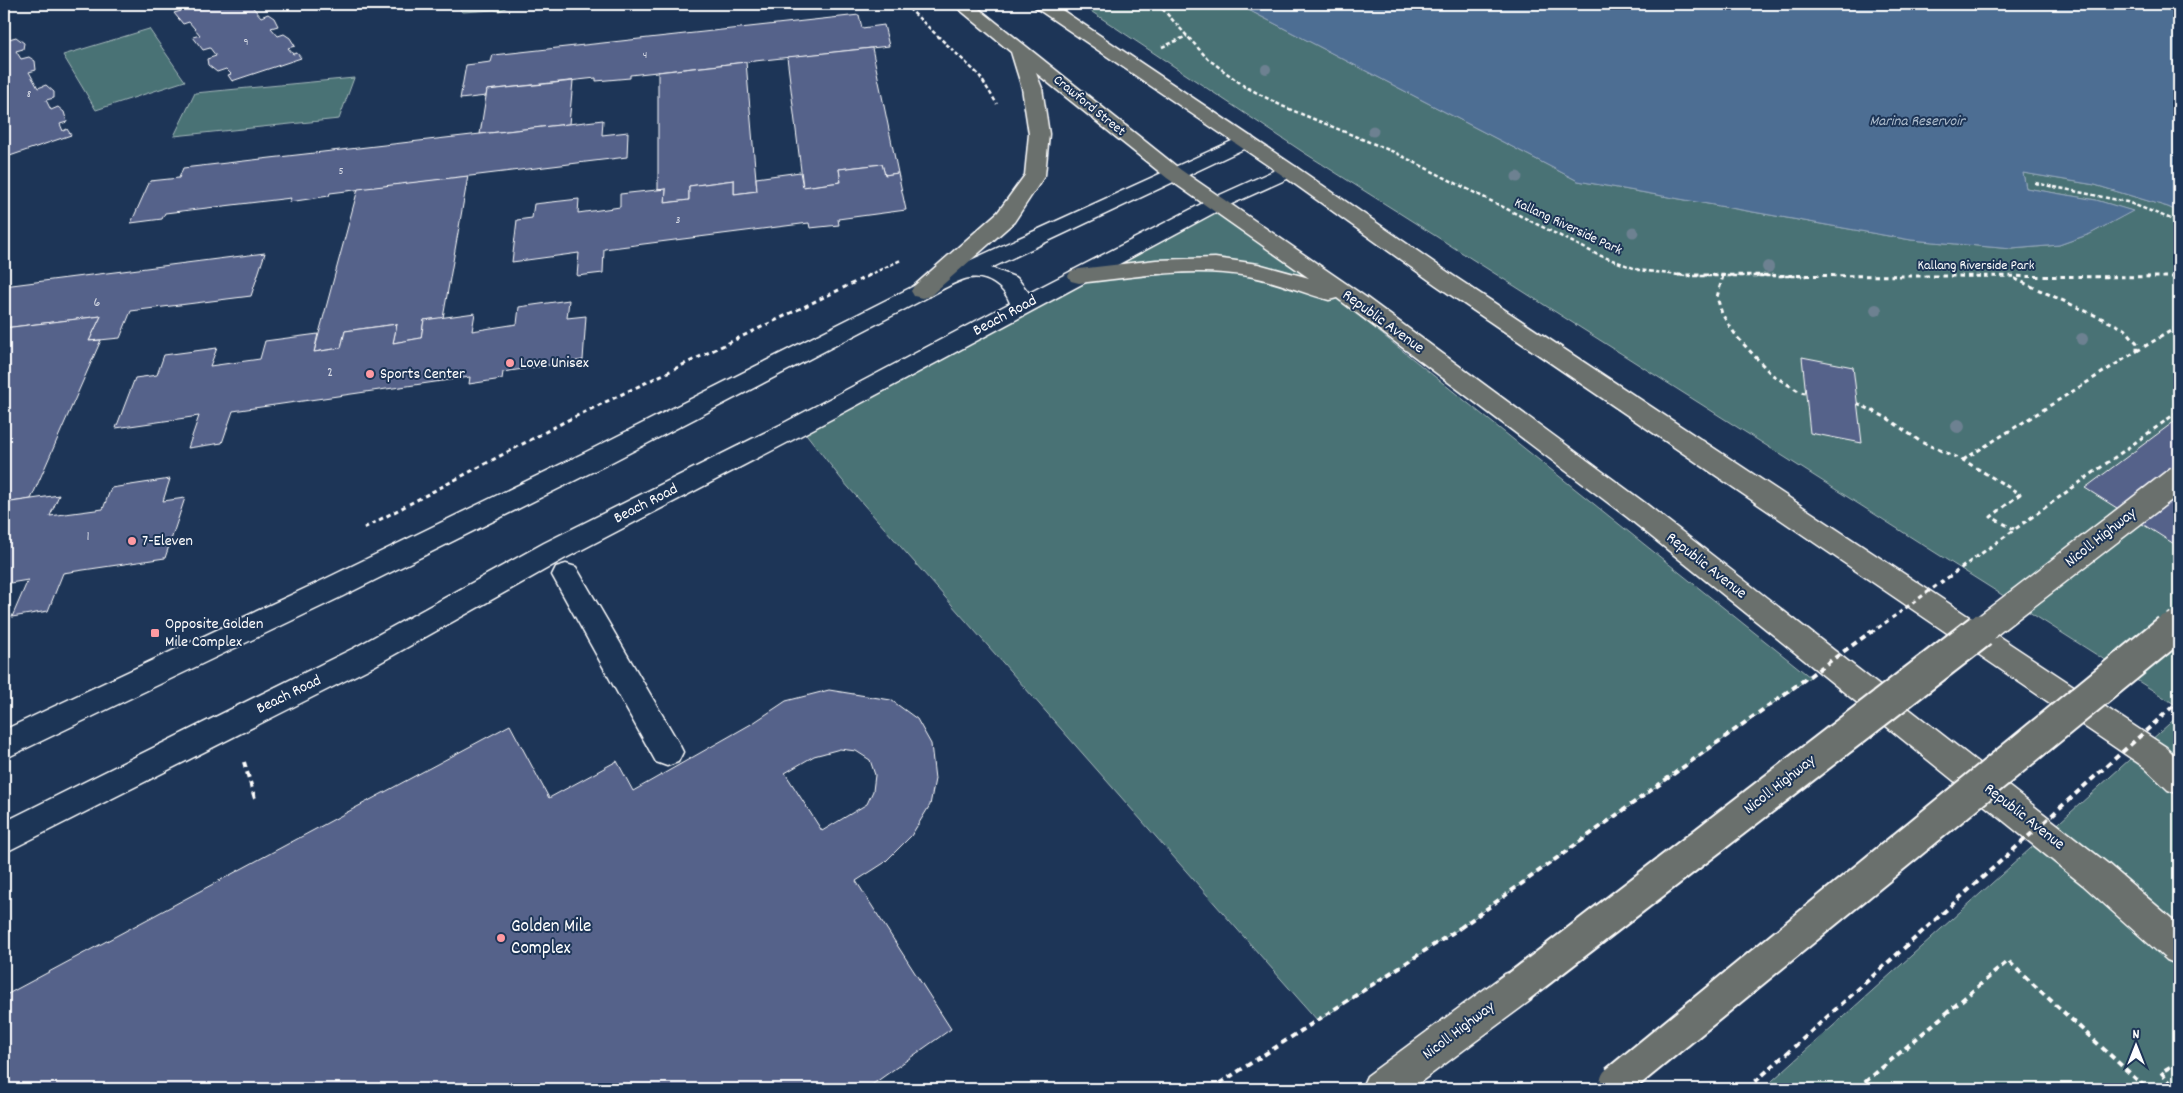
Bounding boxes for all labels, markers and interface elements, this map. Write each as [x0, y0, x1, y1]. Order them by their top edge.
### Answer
house number: 9 [243, 35, 249, 51]
house number: 4 [643, 48, 647, 64]
street label: Crawford Street [1049, 71, 1129, 141]
house number: 8 [27, 87, 31, 103]
water label: Marina Reservoir [1869, 111, 1966, 133]
house number: 5 [338, 164, 344, 180]
street label: Kallang Riverside Park [1511, 193, 1625, 261]
house number: 3 [676, 213, 681, 229]
street label: Kallang Riverside Park [1918, 256, 2035, 276]
street label: Republic Avenue [1337, 284, 1429, 360]
street label: Beach Road [969, 290, 1041, 342]
house number: 6 [94, 293, 101, 313]
place label: Love Unisex [520, 352, 589, 375]
marker: Love Unisex [504, 357, 516, 369]
house number: 2 [327, 363, 333, 383]
place label: Sports Center [380, 363, 465, 386]
marker: Sports Center [364, 368, 376, 380]
street label: Beach Road [610, 478, 682, 530]
street label: Nicoll Highway [2060, 502, 2142, 573]
house number: 1 [86, 527, 90, 547]
street label: Republic Avenue [1661, 527, 1751, 605]
place label: 7-Eleven [142, 530, 193, 553]
marker: 7-Eleven [126, 535, 138, 547]
place label: Opposite Golden Mile Complex [165, 613, 263, 654]
marker: Opposite Golden Mile Complex [149, 627, 161, 639]
street label: Beach Road [253, 669, 325, 721]
street label: Nicoll Highway [1739, 749, 1821, 820]
street label: Republic Avenue [1979, 778, 2069, 856]
place label: Golden Mile Complex [511, 914, 591, 963]
marker: Golden Mile Complex [495, 932, 507, 944]
street label: Nicoll Highway [1418, 996, 1500, 1066]
north arrow [2110, 1020, 2160, 1070]
text: N [2133, 1025, 2140, 1045]

